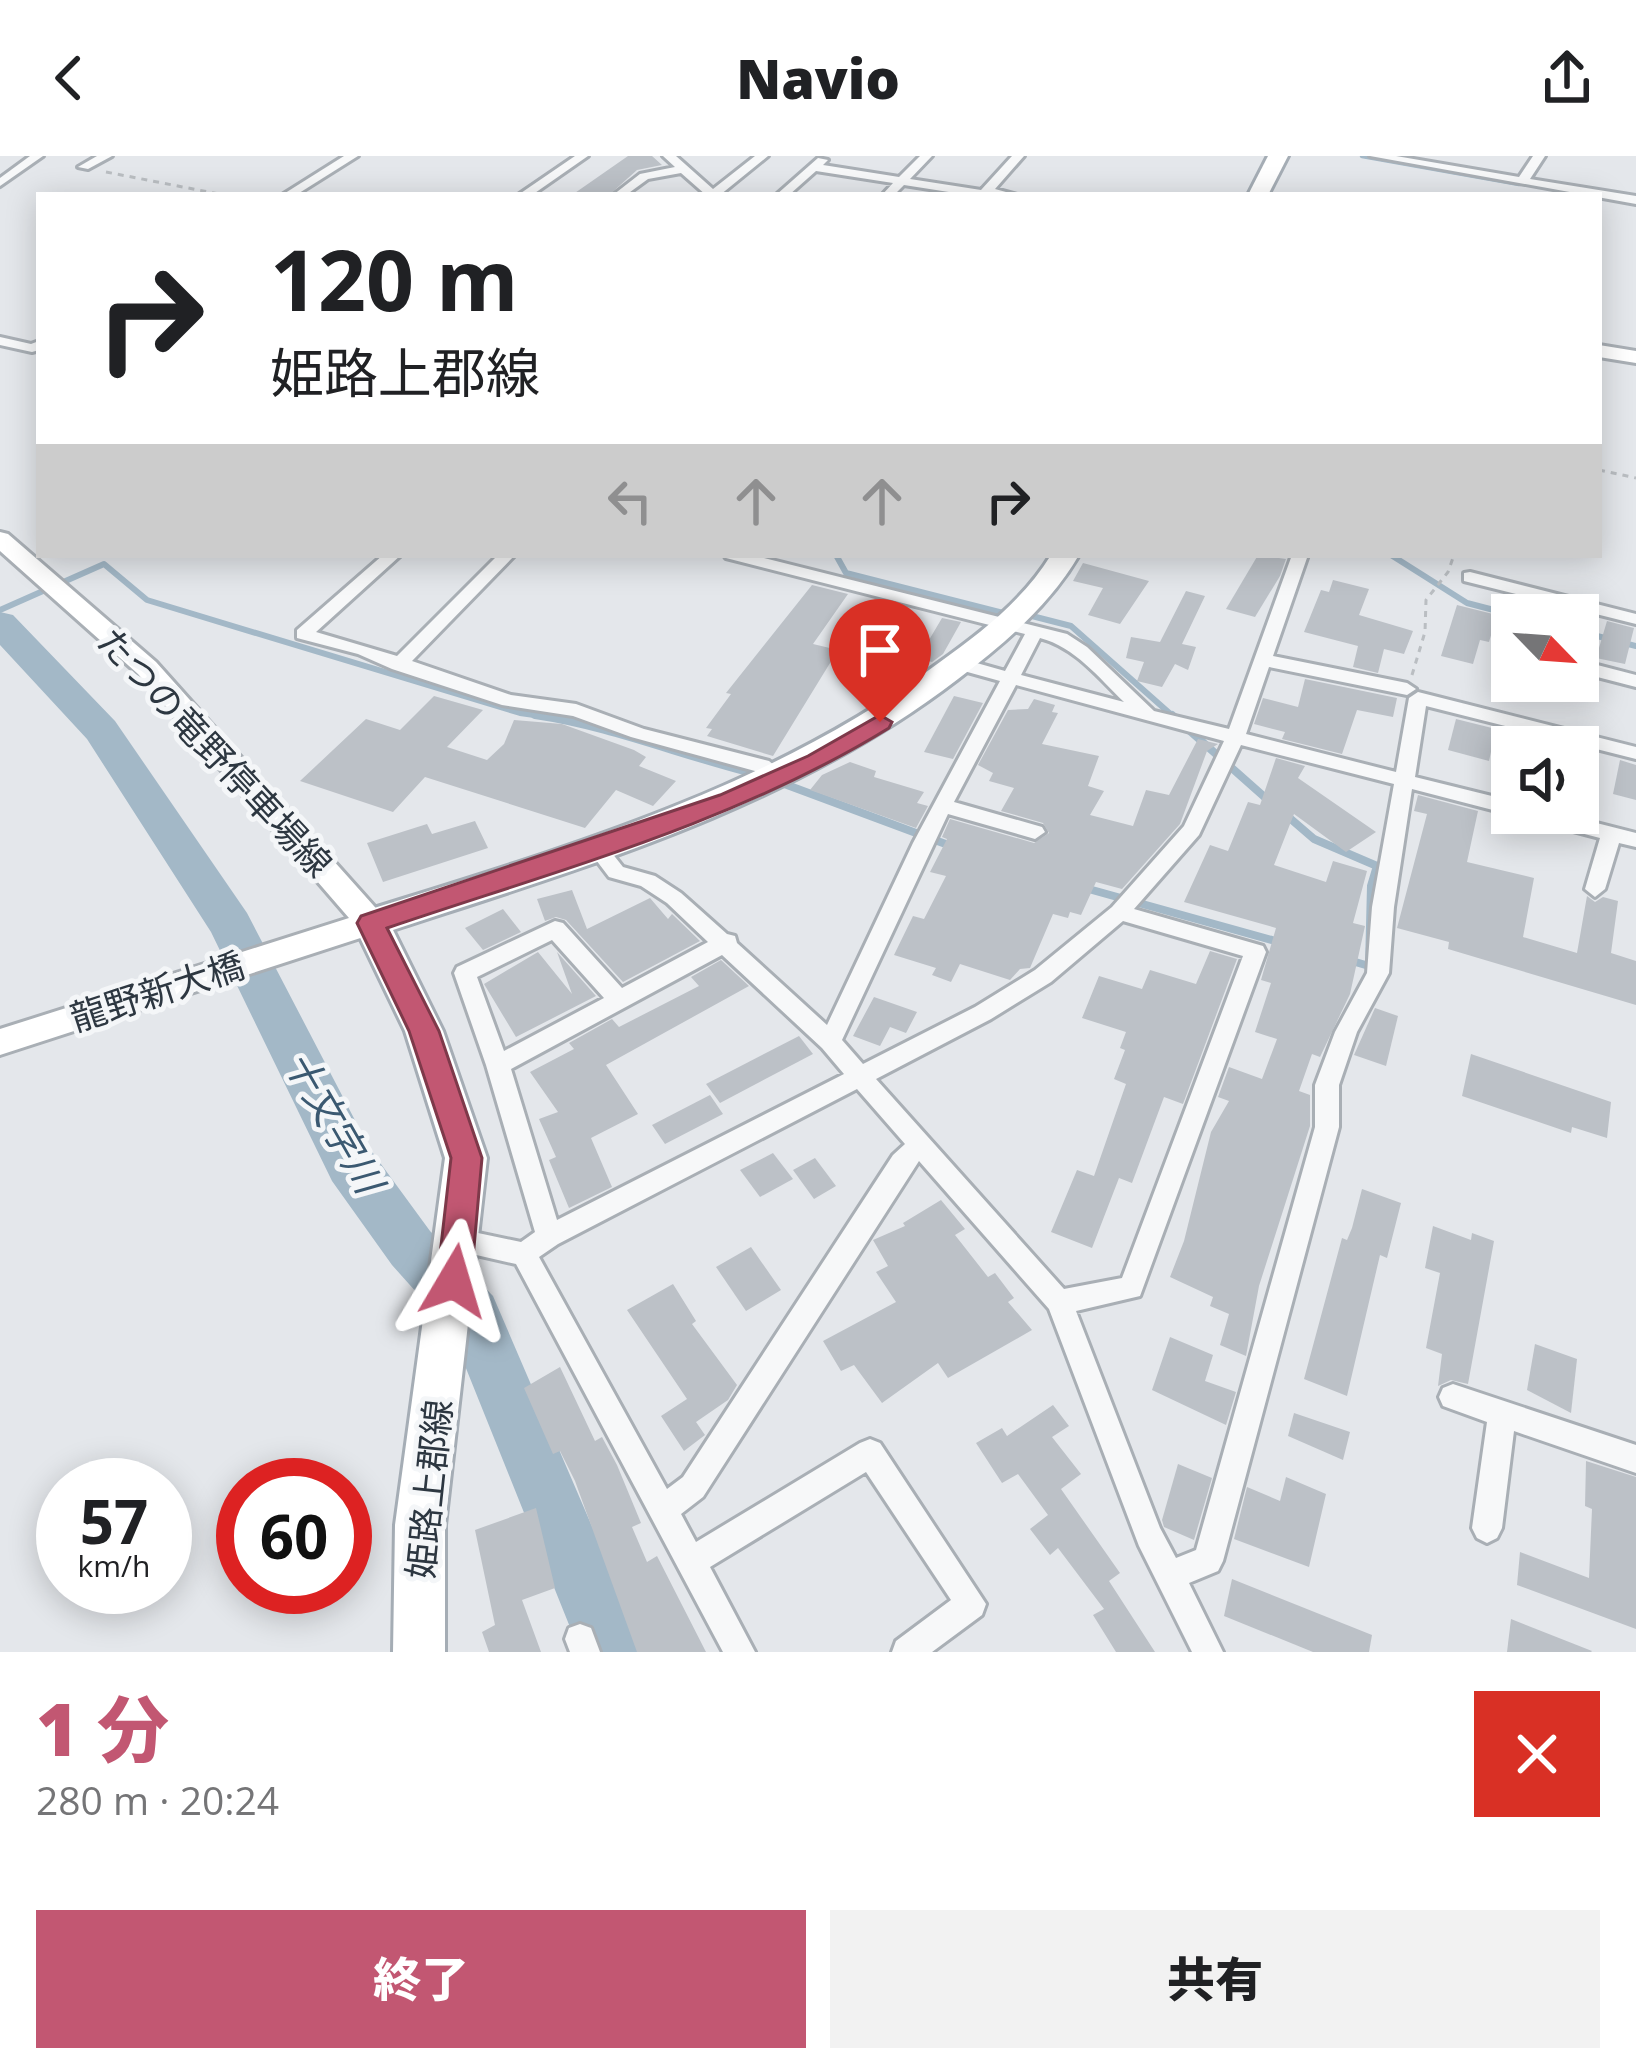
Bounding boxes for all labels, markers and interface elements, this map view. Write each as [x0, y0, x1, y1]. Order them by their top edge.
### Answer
text: Navio [736, 41, 900, 115]
icon: back [36, 45, 102, 111]
icon: share [1534, 45, 1600, 111]
text: 120 m [270, 221, 518, 336]
icon: right [72, 240, 228, 396]
text: 姫路上郡線 [270, 335, 540, 409]
icon: left [597, 468, 663, 534]
icon: ahead [723, 468, 789, 534]
icon: ahead [849, 468, 915, 534]
icon: right [975, 468, 1041, 534]
north arrow [1491, 594, 1599, 702]
map controls [1491, 594, 1599, 834]
pin [829, 599, 931, 722]
street label: たつの竜野停車場線 [87, 617, 343, 887]
icon: arrive [847, 617, 913, 683]
button: sound [1491, 726, 1599, 834]
street label: 龍野新大橋 [64, 940, 250, 1042]
water label: 十文字川 [273, 1040, 399, 1205]
position arrow [391, 1218, 517, 1344]
street label: 姫路上郡線 [395, 1397, 463, 1581]
speed limit sign: 60 [216, 1458, 372, 1614]
text: 57 [80, 1480, 148, 1562]
text: km/h [78, 1545, 150, 1586]
text: 1 分 [36, 1679, 169, 1777]
button: close [1474, 1691, 1600, 1817]
text: 280 m · 20:24 [36, 1773, 279, 1826]
button: 終了 [36, 1910, 806, 2048]
button: 共有 [830, 1910, 1600, 2048]

